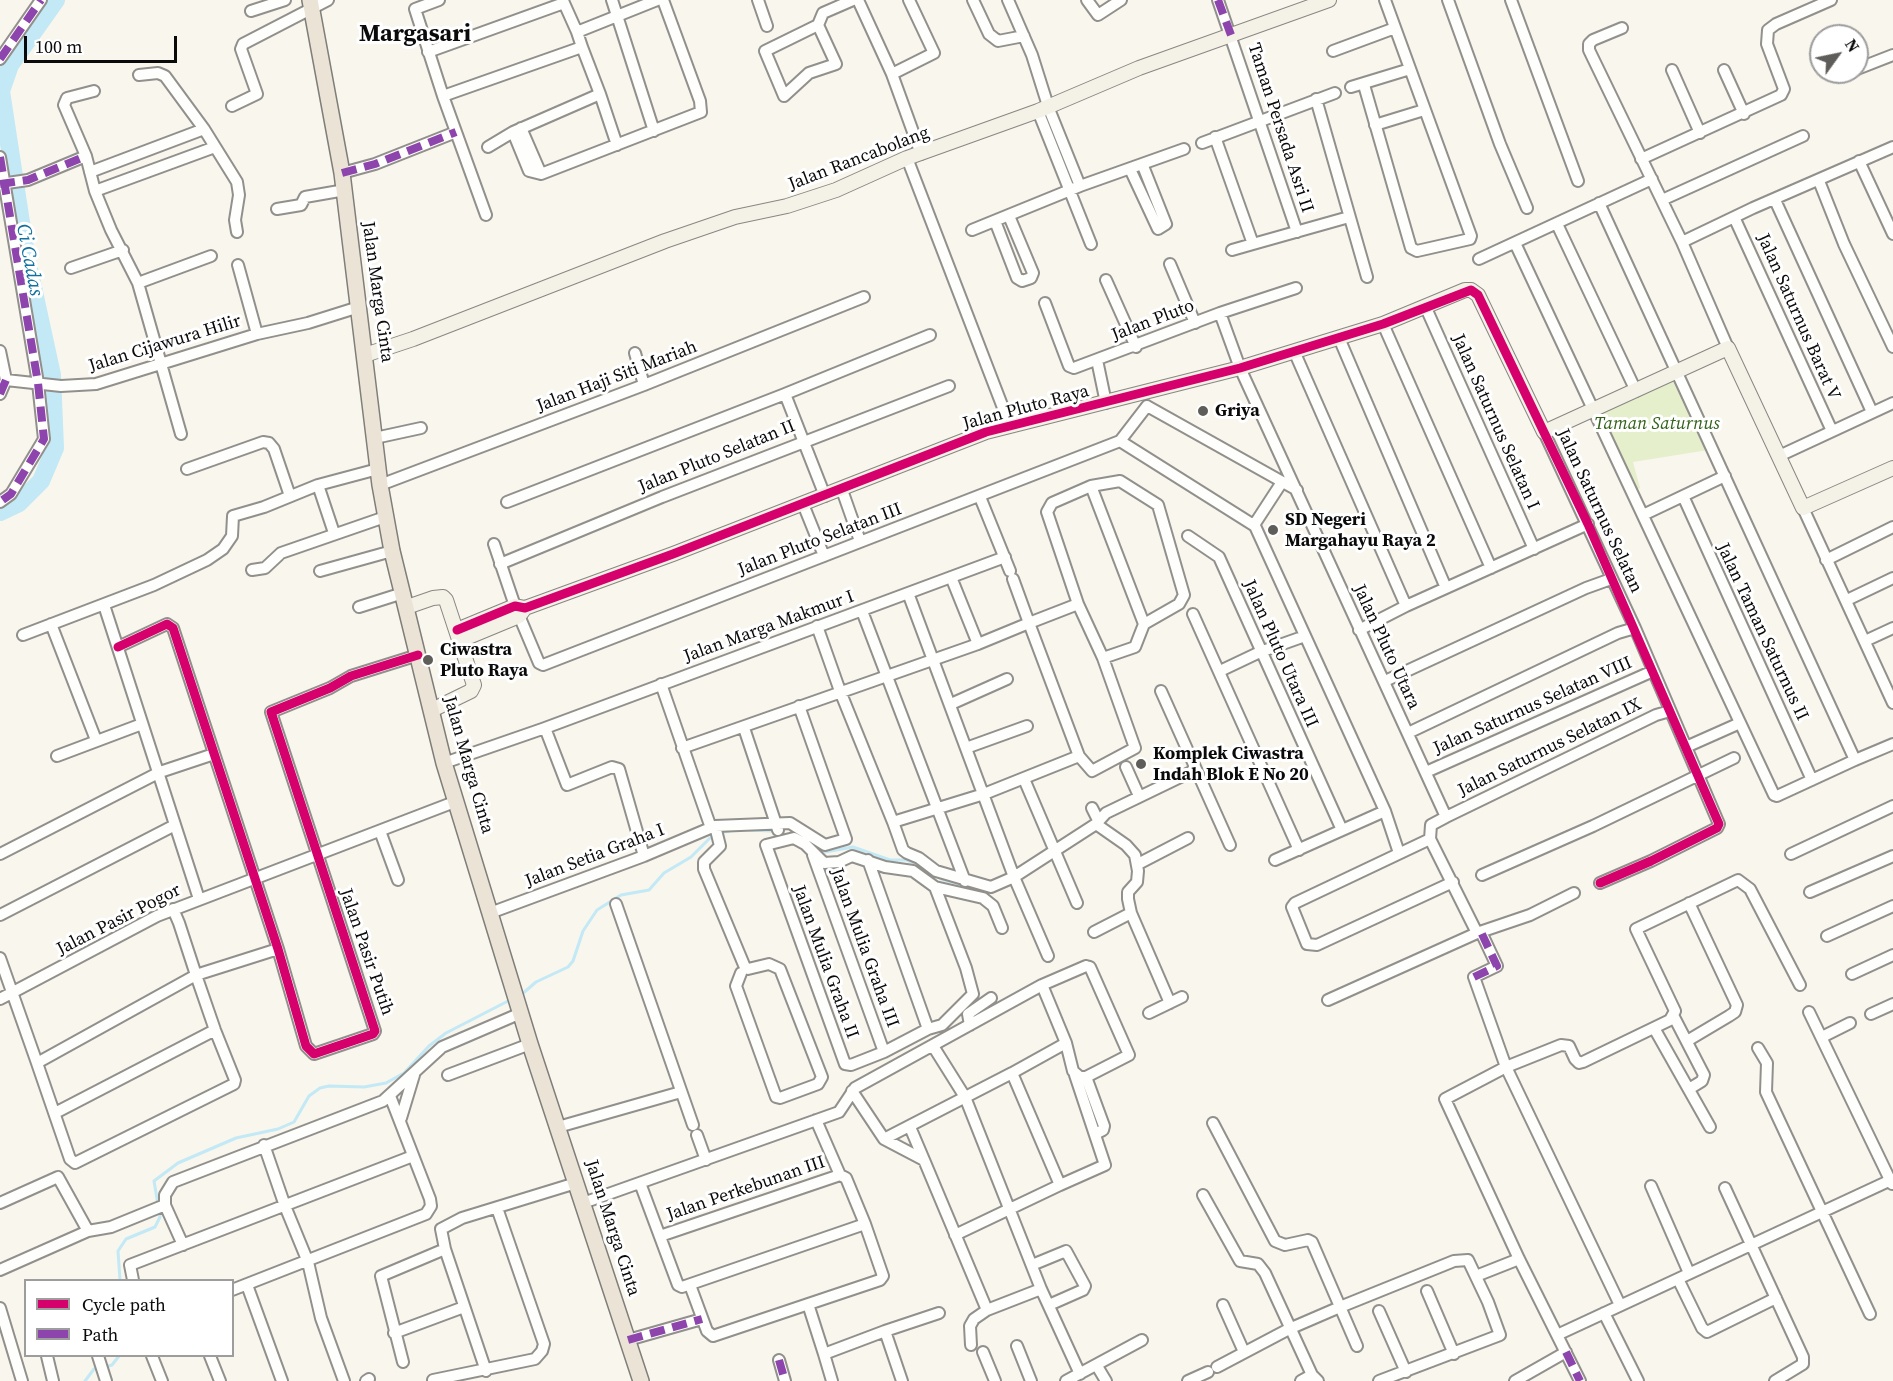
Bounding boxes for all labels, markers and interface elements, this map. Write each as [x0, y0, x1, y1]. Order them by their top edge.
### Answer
district label: Margasari [359, 21, 471, 49]
scale bar [27, 24, 180, 62]
north arrow [1809, 24, 1869, 84]
text: 100 m [35, 34, 82, 59]
text: N [1840, 34, 1865, 56]
street label: Taman Persada Asri II [1242, 40, 1318, 216]
street label: Jalan Rancabolang [786, 122, 932, 196]
street label: Jalan Marga Cinta [356, 220, 398, 364]
water label: Ci Cadas [10, 222, 48, 298]
street label: Jalan Saturnus Barat V [1752, 231, 1844, 403]
street label: Jalan Pluto [1109, 295, 1197, 347]
street label: Jalan Cijawura Hilir [86, 311, 244, 377]
street label: Jalan Saturnus Selatan I [1447, 331, 1543, 513]
street label: Jalan Haji Siti Mariah [534, 336, 700, 418]
street label: Jalan Pluto Raya [961, 381, 1091, 435]
place label: Griya [1215, 400, 1260, 422]
marker: Griya [1196, 404, 1210, 418]
park label: Taman Saturnus [1594, 413, 1720, 435]
street label: Jalan Pluto Selatan II [636, 416, 798, 498]
street label: Jalan Saturnus Selatan [1551, 425, 1647, 597]
street label: Jalan Pluto Selatan III [735, 499, 905, 581]
place label: SD Negeri Margahayu Raya 2 [1285, 509, 1436, 552]
marker: SD Negeri Margahayu Raya 2 [1266, 523, 1280, 537]
street label: Jalan Taman Saturnus II [1711, 540, 1813, 724]
street label: Jalan Pluto Utara III [1238, 577, 1322, 731]
street label: Jalan Pluto Utara [1348, 581, 1424, 713]
street label: Jalan Marga Makmur I [681, 586, 857, 668]
place label: Ciwastra Pluto Raya [440, 639, 528, 682]
street label: Jalan Saturnus Selatan VIII [1430, 652, 1636, 760]
marker: Ciwastra Pluto Raya [421, 653, 435, 667]
street label: Jalan Marga Cinta [438, 694, 498, 836]
street label: Jalan Saturnus Selatan IX [1455, 694, 1645, 802]
place label: Komplek Ciwastra Indah Blok E No 20 [1153, 743, 1309, 786]
marker: Komplek Ciwastra Indah Blok E No 20 [1134, 757, 1148, 771]
street label: Jalan Setia Graha I [522, 819, 668, 893]
street label: Jalan Mulia Graha III [825, 865, 903, 1031]
street label: Jalan Pasir Pogor [53, 879, 185, 961]
street label: Jalan Mulia Graha II [787, 882, 863, 1042]
street label: Jalan Pasir Putih [334, 886, 398, 1018]
street label: Jalan Perkebunan III [664, 1152, 828, 1226]
street label: Jalan Marga Cinta [580, 1157, 644, 1299]
legend [24, 1279, 234, 1357]
text: Cycle path [82, 1292, 166, 1317]
text: Path [82, 1322, 118, 1347]

